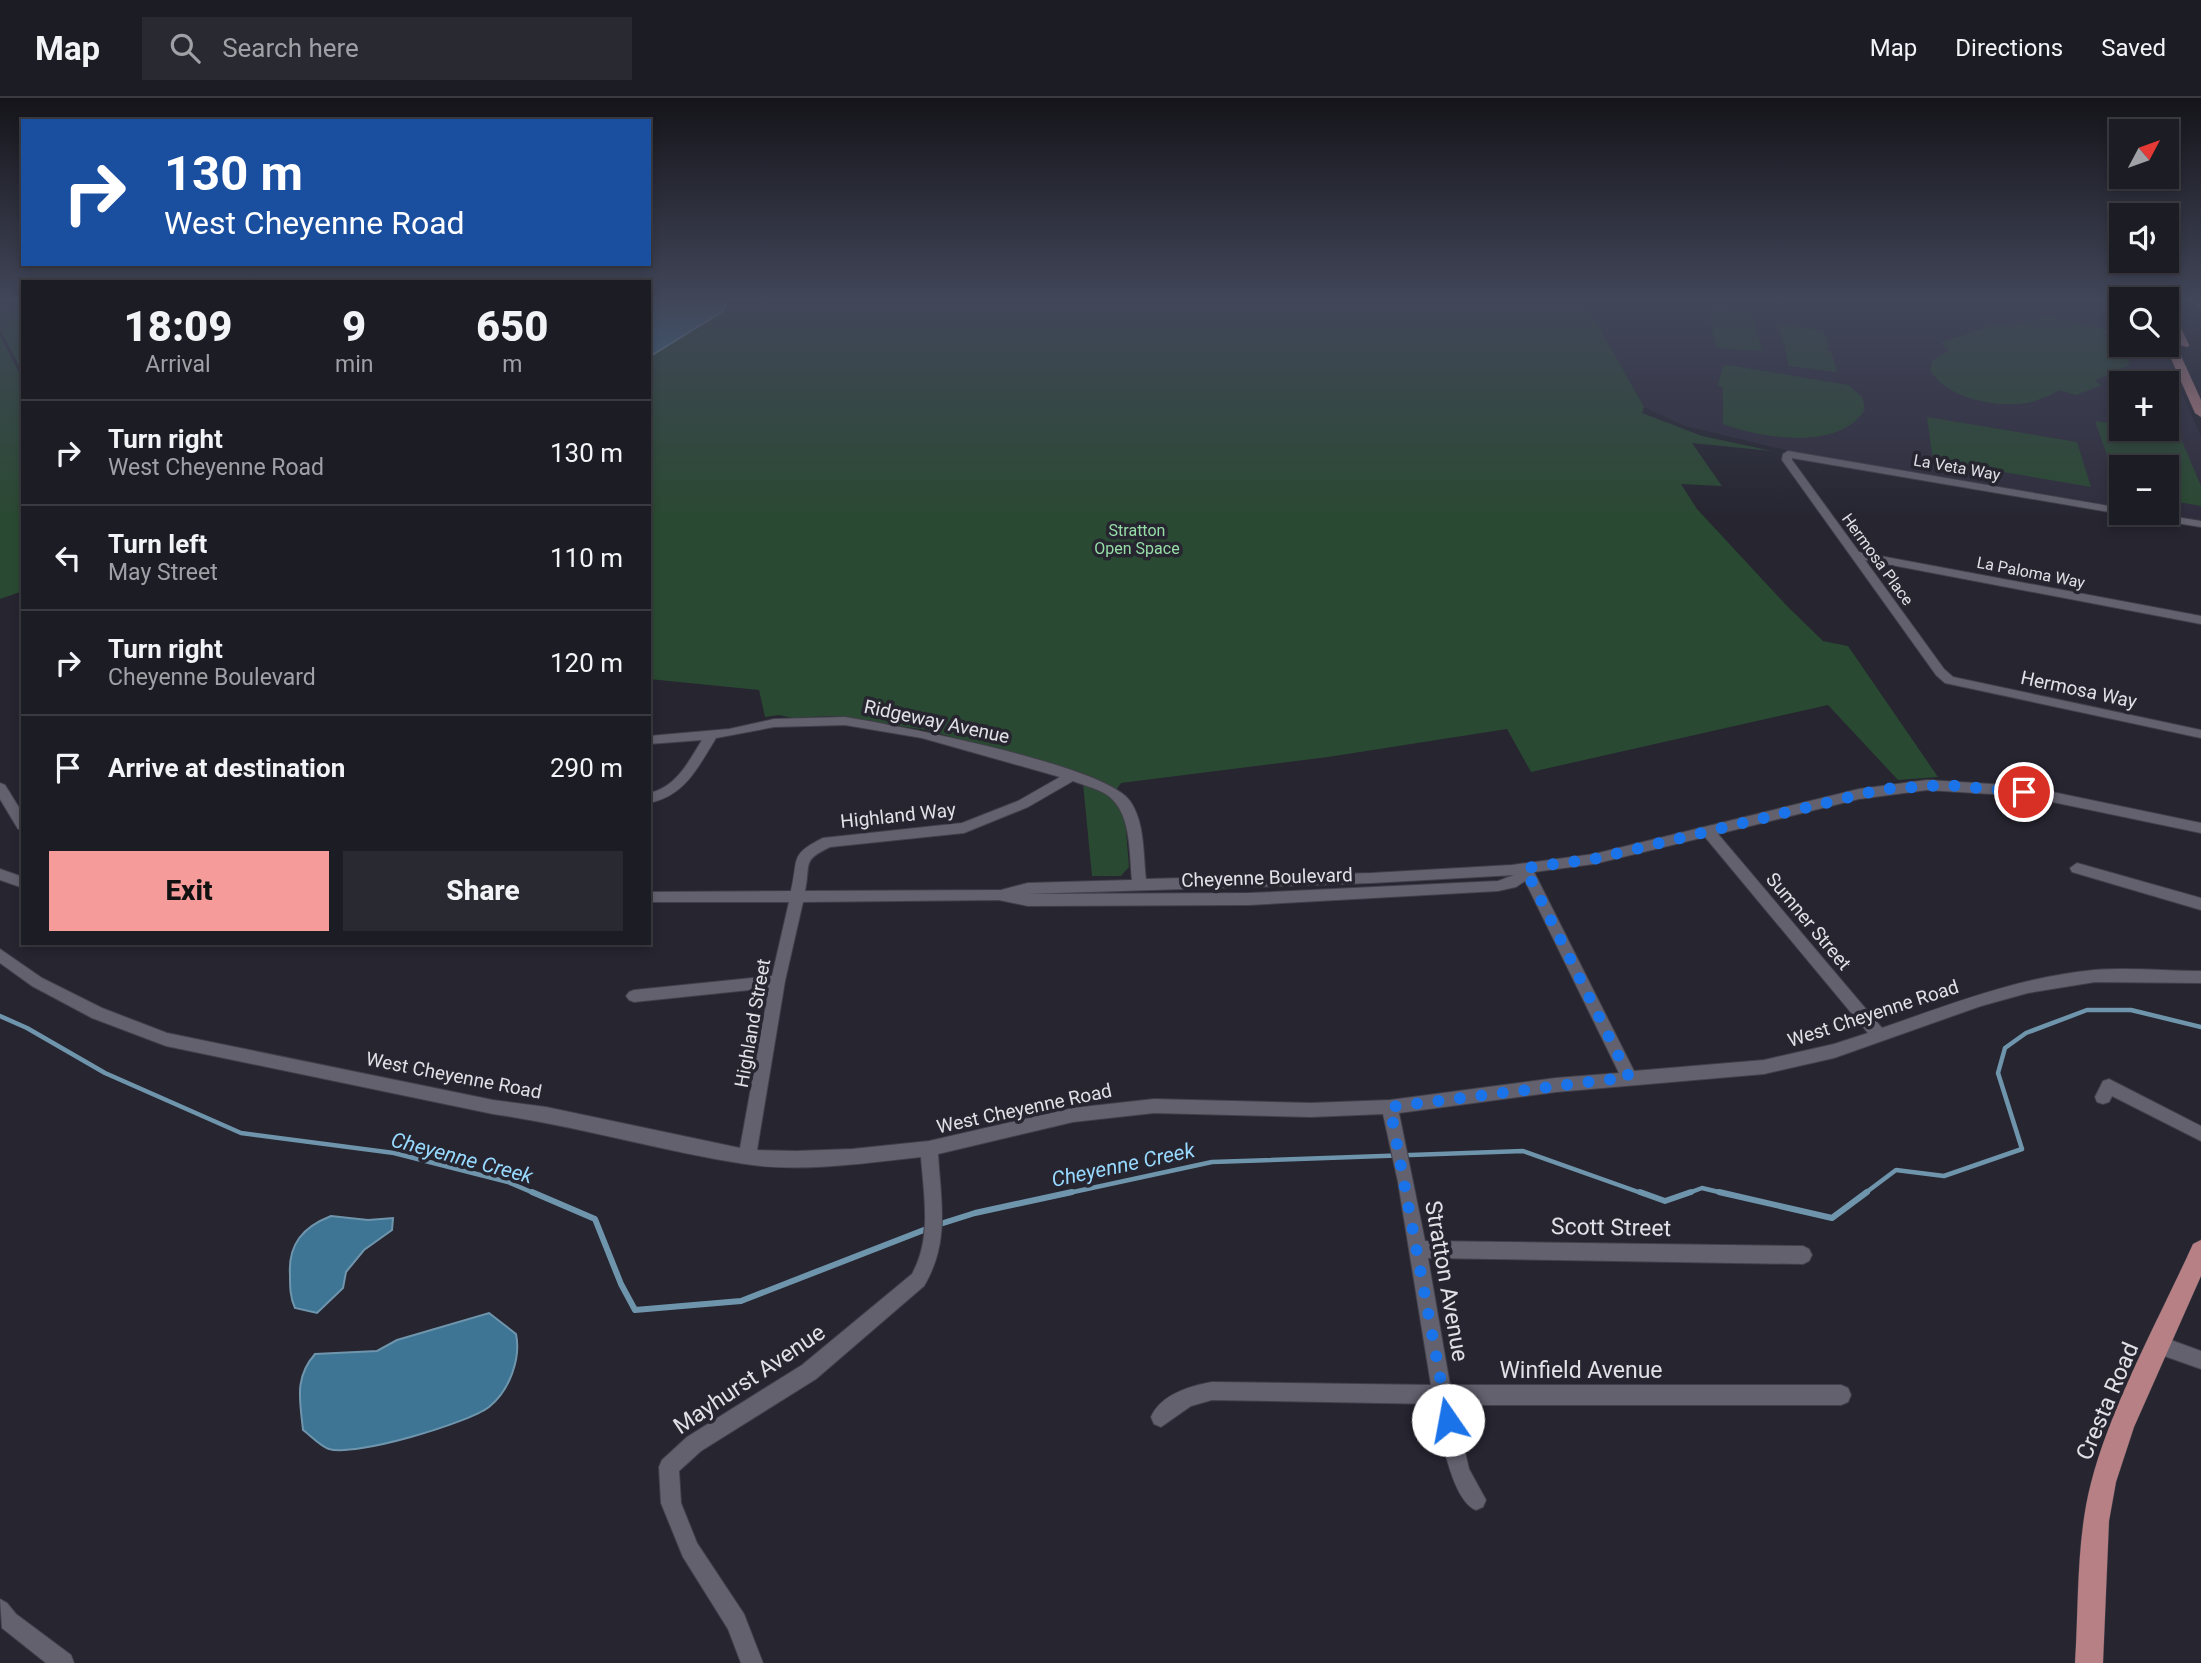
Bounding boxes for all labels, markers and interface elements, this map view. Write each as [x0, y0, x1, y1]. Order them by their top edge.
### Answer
search box [142, 17, 632, 80]
text: Map [35, 29, 100, 68]
icon: search [166, 29, 204, 67]
text: Search here [222, 33, 359, 63]
text: Map [1870, 34, 1917, 62]
text: Directions [1955, 34, 2063, 62]
text: Saved [2101, 34, 2166, 62]
north arrow [2109, 119, 2179, 189]
map controls [2109, 119, 2179, 525]
text: 130 m [164, 145, 303, 202]
icon: right [49, 147, 140, 238]
button: sound [2109, 203, 2179, 273]
text: West Cheyenne Road [164, 204, 465, 242]
button: search [2109, 287, 2179, 357]
text: 18:09 [123, 302, 233, 351]
text: 9 [342, 302, 366, 351]
text: 650 [476, 302, 549, 351]
text: Arrival [145, 351, 211, 378]
text: min [335, 351, 373, 378]
text: m [502, 351, 522, 378]
button: + [2109, 371, 2179, 441]
text: Turn right [108, 424, 223, 454]
icon: right [49, 434, 87, 472]
text: 130 m [550, 438, 623, 468]
street label: La Veta Way [1912, 451, 2002, 485]
text: West Cheyenne Road [108, 454, 324, 481]
button: − [2109, 455, 2179, 525]
street label: Hermosa Place [1838, 510, 1917, 609]
park label: Stratton Open Space [1094, 521, 1180, 558]
text: Turn left [108, 529, 207, 559]
icon: left [49, 539, 87, 577]
text: 110 m [550, 543, 623, 573]
street label: La Paloma Way [1975, 553, 2087, 592]
text: May Street [108, 559, 218, 586]
text: Turn right [108, 634, 223, 664]
icon: right [49, 644, 87, 682]
text: 120 m [550, 648, 623, 678]
text: Cheyenne Boulevard [108, 664, 316, 691]
street label: Hermosa Way [2019, 666, 2139, 713]
street label: Ridgeway Avenue [862, 695, 1012, 748]
icon: arrive [49, 749, 87, 787]
text: Arrive at destination [108, 753, 345, 783]
text: 290 m [550, 753, 623, 783]
pin [1994, 762, 2054, 822]
icon: arrive [2005, 773, 2043, 811]
street label: Highland Way [839, 798, 957, 833]
button: Exit [49, 851, 329, 931]
button: Share [343, 851, 623, 931]
street label: Cheyenne Boulevard [1181, 863, 1353, 892]
street label: Sumner Street [1761, 868, 1856, 975]
street label: Highland Street [730, 957, 775, 1089]
street label: West Cheyenne Road [1785, 975, 1962, 1052]
street label: West Cheyenne Road [364, 1047, 544, 1104]
street label: West Cheyenne Road [934, 1079, 1114, 1138]
water label: Cheyenne Creek [388, 1128, 536, 1189]
water label: Cheyenne Creek [1049, 1138, 1197, 1192]
street label: Stratton Avenue [1419, 1199, 1474, 1364]
street label: Scott Street [1551, 1213, 1671, 1242]
street label: Mayhurst Avenue [668, 1319, 830, 1440]
street label: Cresta Road [2071, 1338, 2144, 1464]
street label: Winfield Avenue [1499, 1357, 1663, 1384]
position arrow [1411, 1383, 1485, 1457]

